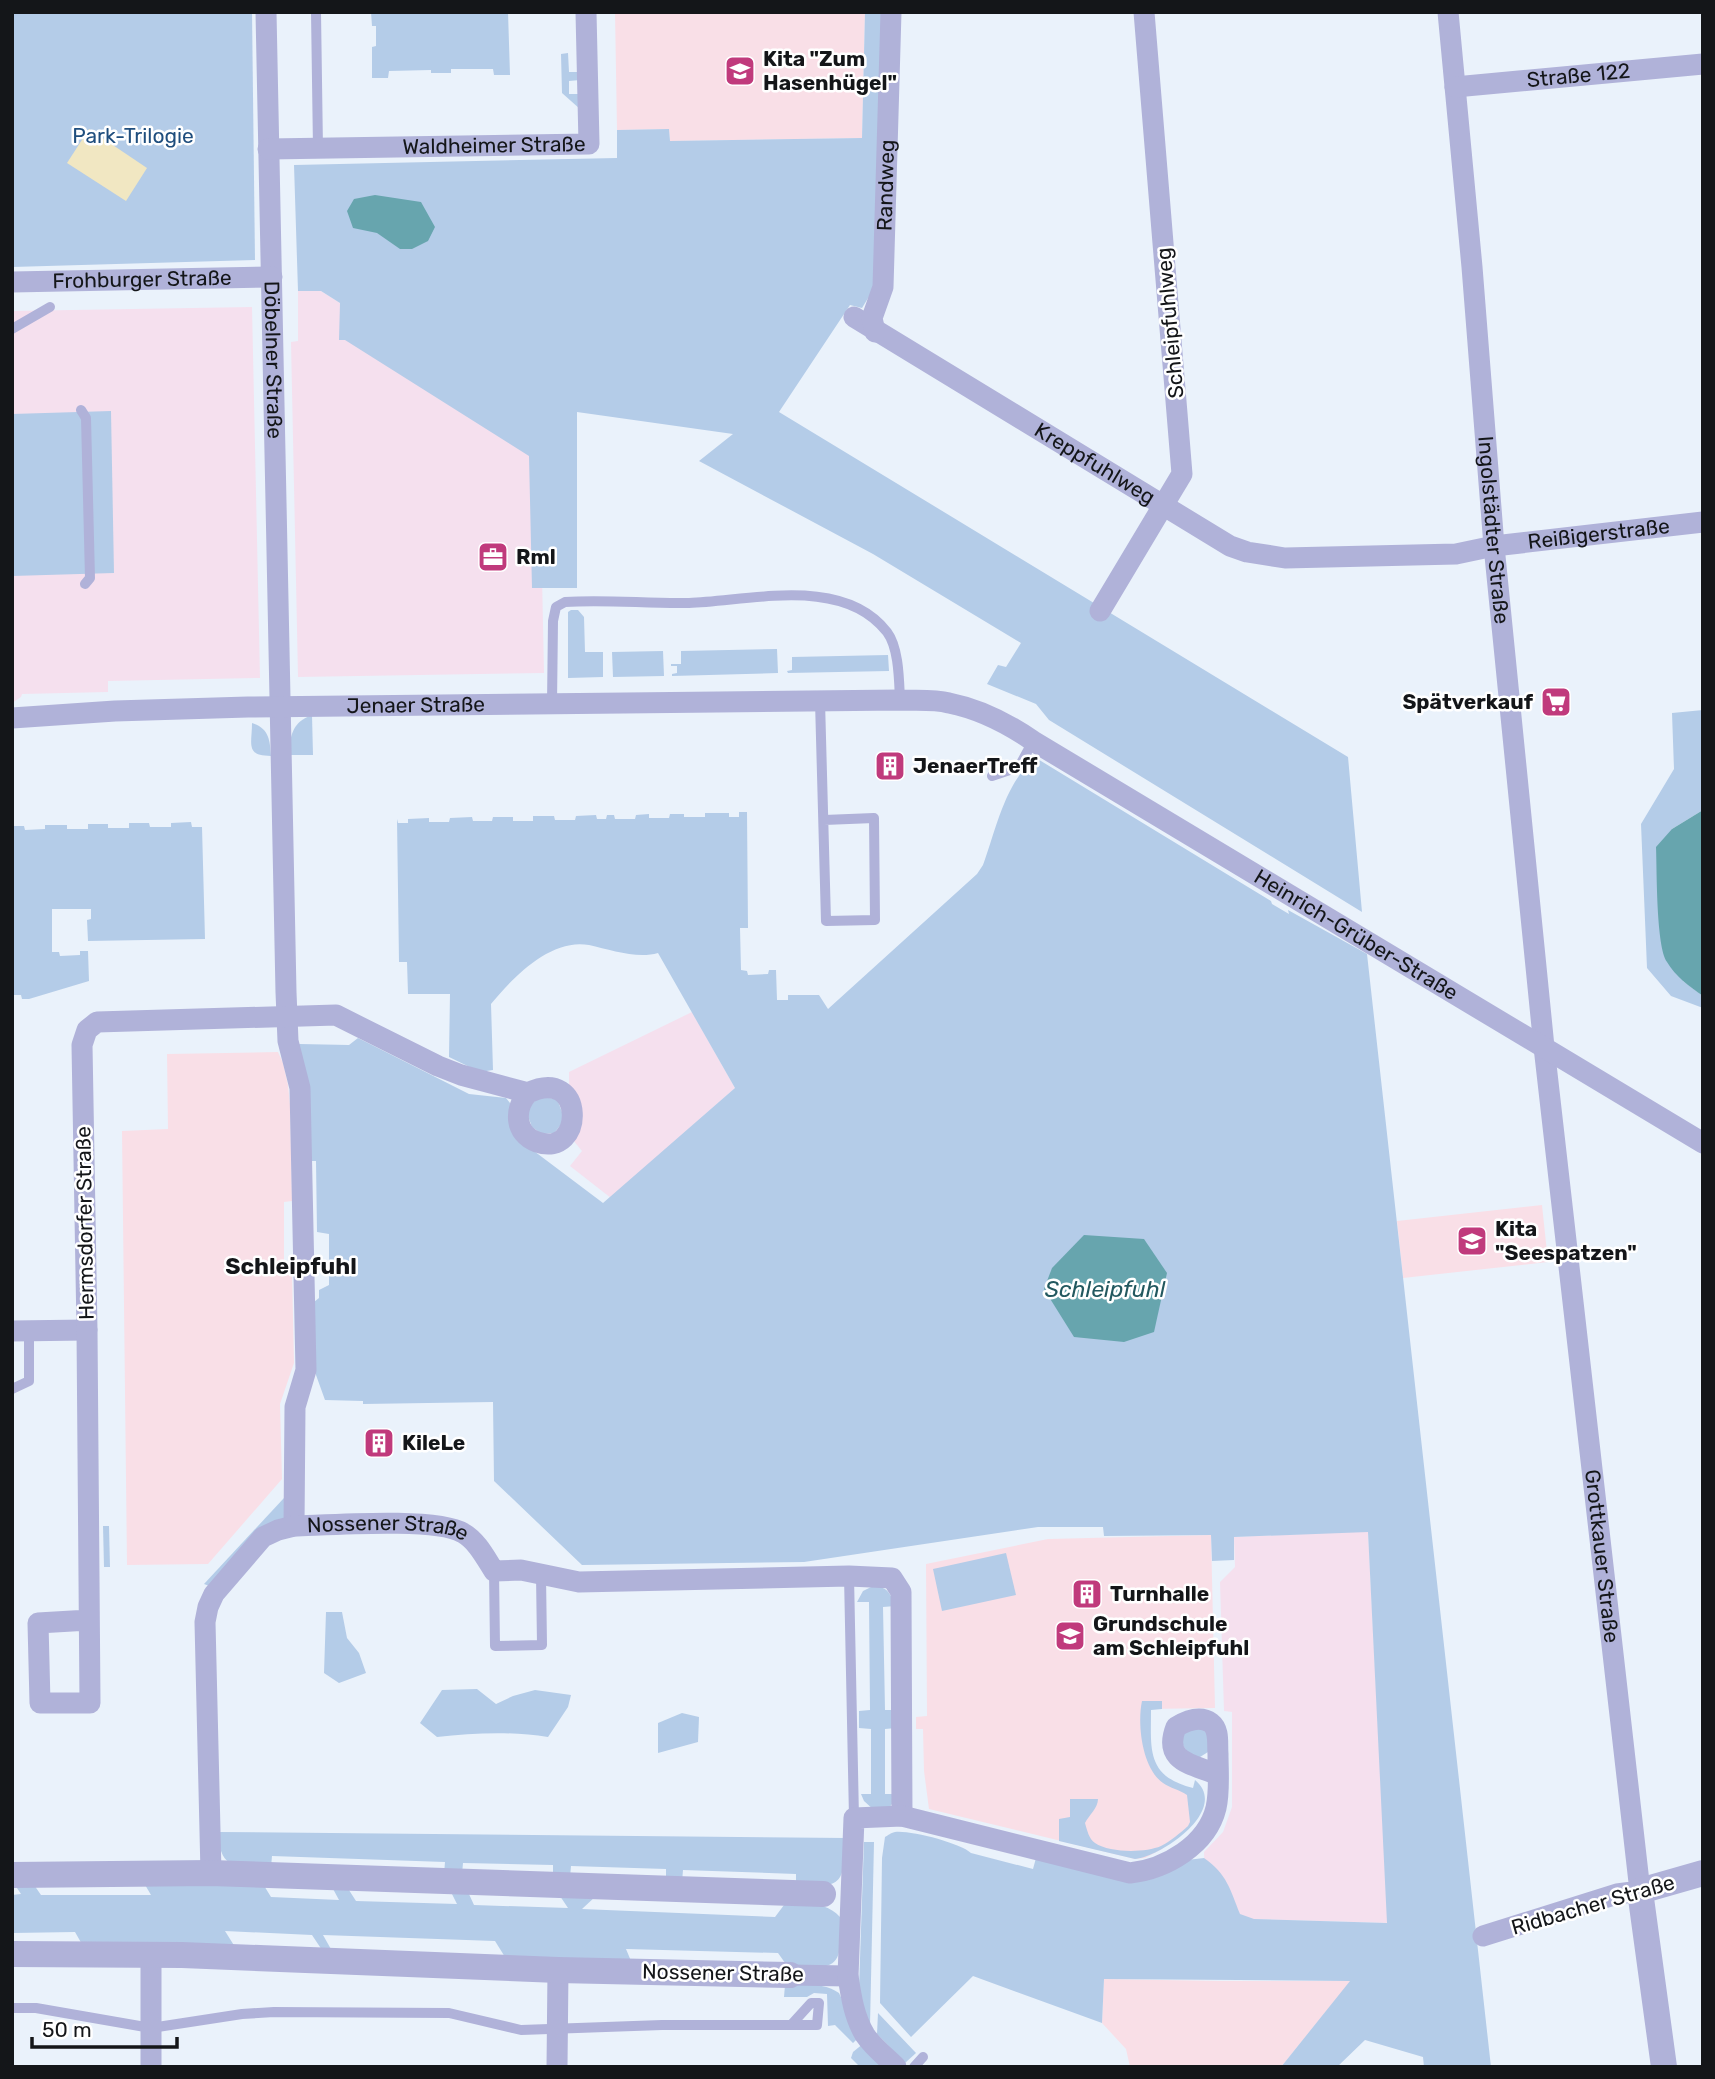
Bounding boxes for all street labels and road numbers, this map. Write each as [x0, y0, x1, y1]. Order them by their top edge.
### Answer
street label: Straße 122 [1526, 58, 1631, 92]
street label: Waldheimer Straße [402, 131, 586, 159]
street label: Randweg [872, 139, 899, 231]
street label: Schleipfuhlweg [1150, 247, 1189, 399]
street label: Frohburger Straße [52, 265, 232, 293]
street label: Döbelner Straße [259, 281, 288, 439]
street label: Kreppfuhlweg [1030, 417, 1160, 509]
street label: Ingolstädter Straße [1473, 435, 1515, 625]
street label: Reißigerstraße [1526, 513, 1671, 554]
street label: Jenaer Straße [346, 691, 485, 718]
street label: Heinrich-Grüber-Straße [1250, 864, 1463, 1005]
street label: Hermsdorfer Straße [70, 1126, 99, 1320]
street label: Grottkauer Straße [1580, 1468, 1625, 1644]
street label: Nossener Straße [306, 1510, 474, 1546]
street label: Ridbacher Straße [1508, 1869, 1678, 1940]
street label: Nossener Straße [642, 1959, 804, 1986]

